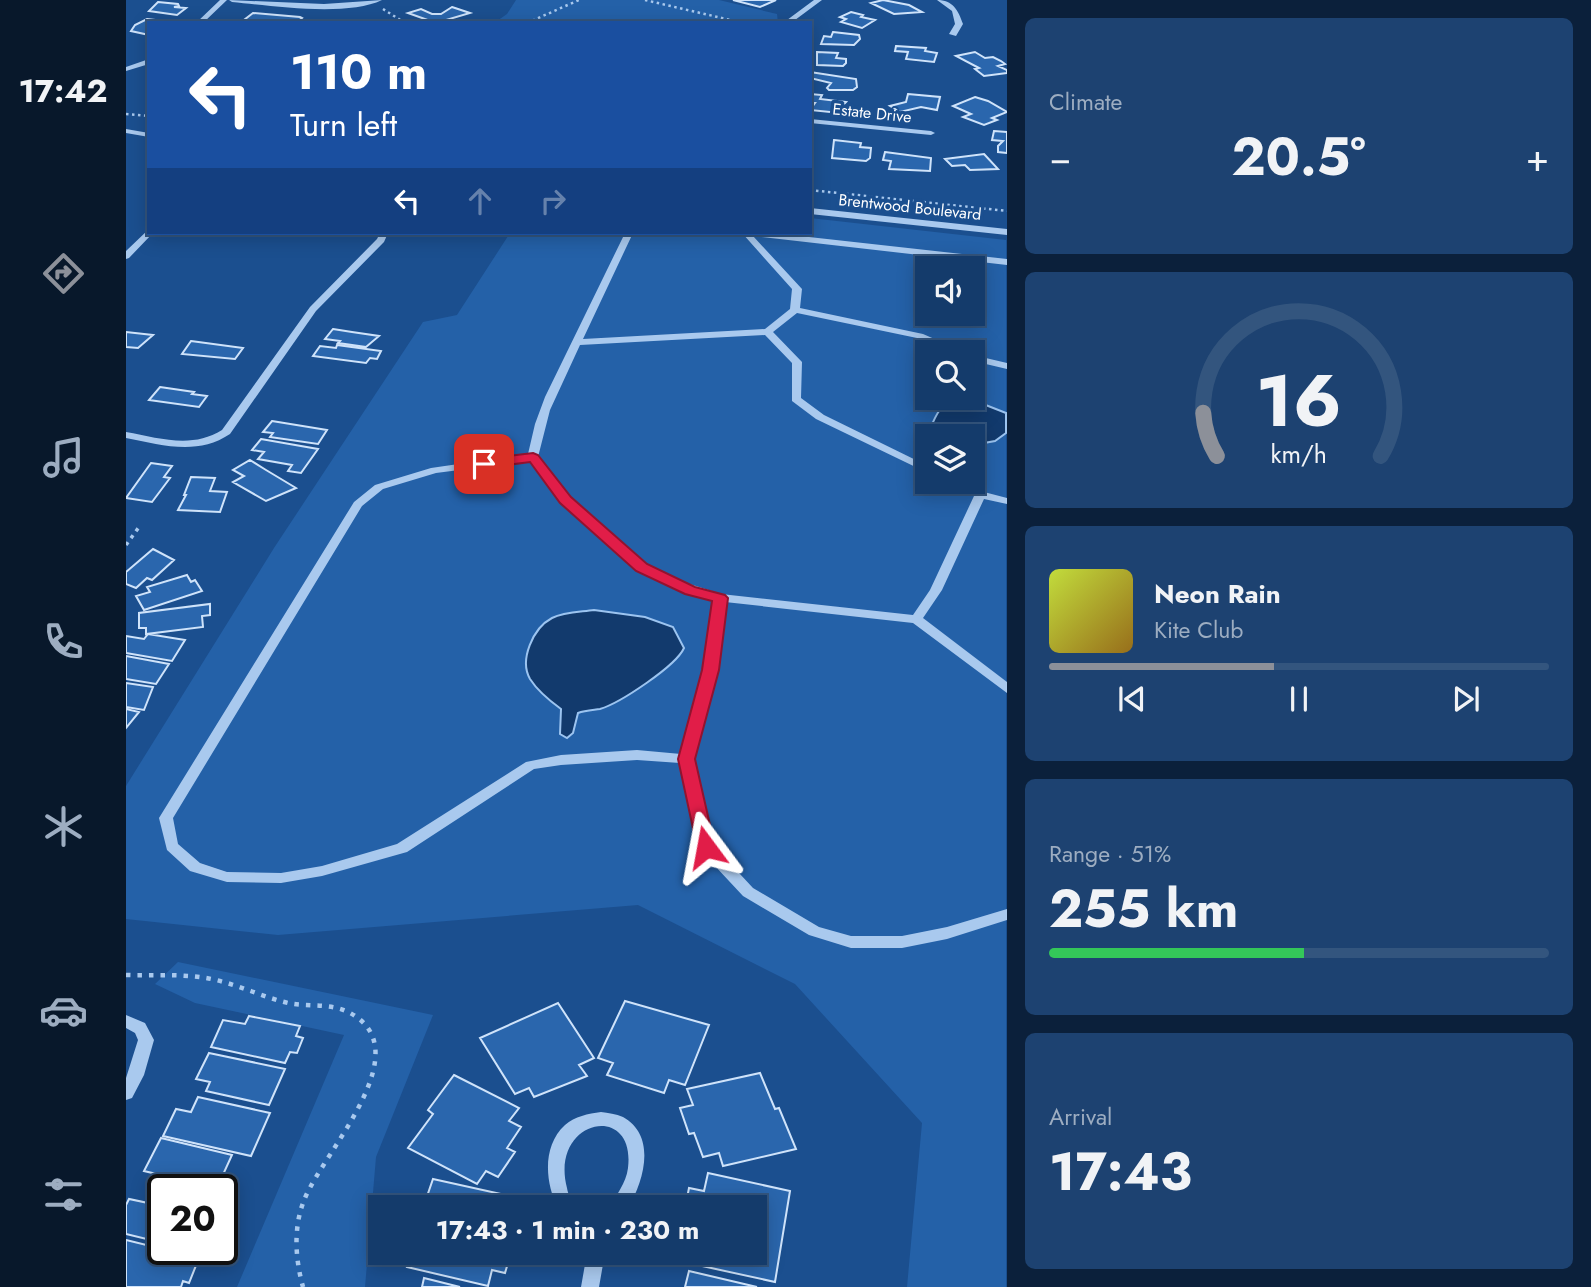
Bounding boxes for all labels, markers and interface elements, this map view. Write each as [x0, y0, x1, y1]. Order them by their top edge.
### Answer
text: 110 m [290, 37, 427, 107]
icon: left [175, 49, 266, 140]
text: 17:42 [18, 68, 108, 114]
text: Climate [1049, 85, 1122, 119]
street label: Estate Drive [831, 97, 913, 129]
text: Turn left [290, 102, 397, 148]
text: 20.5° [1231, 119, 1366, 195]
text: − [1049, 130, 1071, 185]
text: + [1526, 130, 1549, 185]
icon: left [388, 182, 426, 220]
icon: ahead [461, 182, 499, 220]
icon: right [534, 182, 572, 220]
street label: Brentwood Boulevard [837, 188, 983, 226]
icon: directions [39, 249, 88, 298]
map controls [915, 256, 985, 494]
button: sound [915, 256, 985, 326]
button: search [915, 340, 985, 410]
text: 16 [1256, 348, 1342, 453]
button: layers [915, 424, 985, 494]
icon: music [39, 433, 88, 482]
pin [454, 434, 514, 494]
text: km/h [1271, 435, 1327, 471]
icon: arrive [465, 445, 503, 483]
text: Neon Rain [1154, 575, 1281, 613]
text: Kite Club [1154, 613, 1243, 647]
icon: phone [39, 617, 88, 666]
icon: previous [1113, 680, 1151, 718]
icon: pause [1280, 680, 1318, 718]
icon: next [1447, 680, 1485, 718]
icon: climate [39, 802, 88, 851]
position arrow [669, 810, 743, 884]
text: Range · 51% [1049, 837, 1171, 871]
text: 255 km [1049, 871, 1238, 947]
icon: car [39, 986, 88, 1035]
text: Arrival [1049, 1100, 1112, 1134]
text: 17:43 [1049, 1134, 1192, 1210]
icon: filters [39, 1170, 88, 1219]
speed limit sign: 20 [147, 1174, 238, 1265]
text: 17:43 · 1 min · 230 m [436, 1211, 699, 1249]

